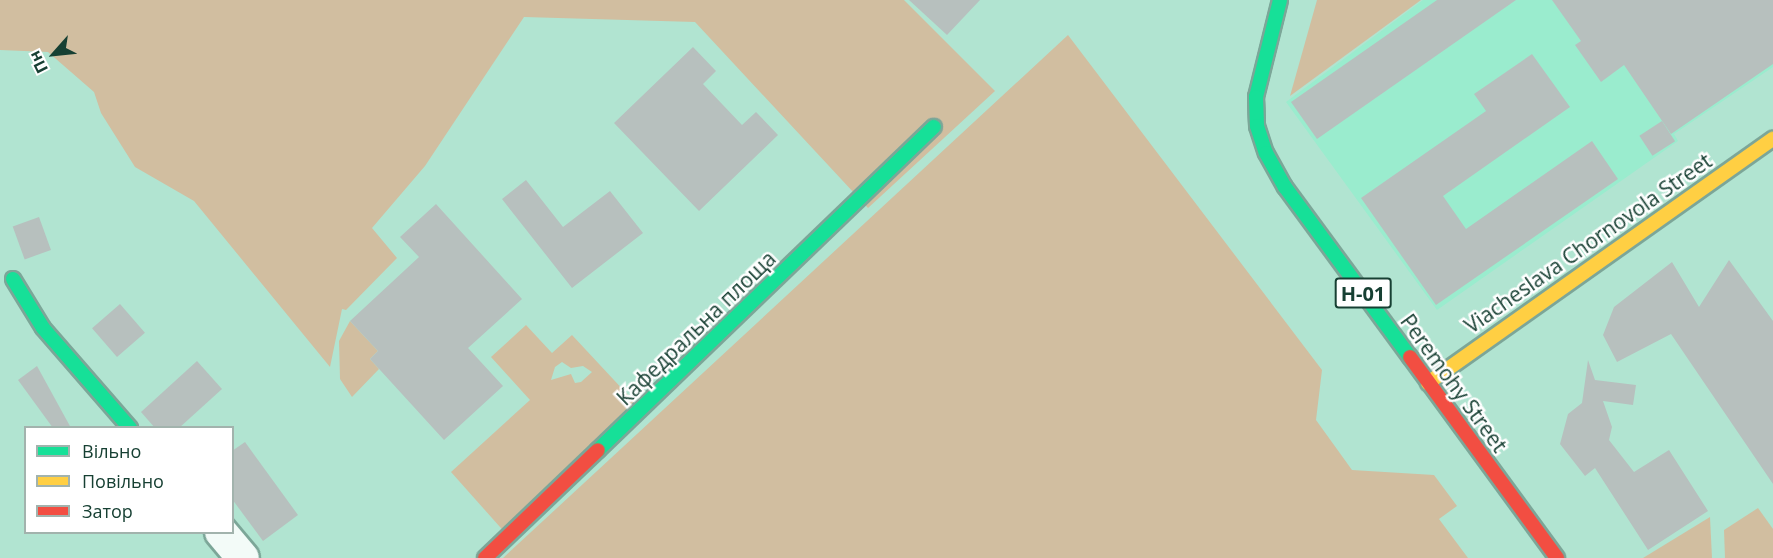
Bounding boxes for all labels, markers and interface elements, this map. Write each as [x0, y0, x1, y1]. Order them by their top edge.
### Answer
north arrow [24, 24, 84, 84]
text: Пн [23, 47, 53, 77]
street label: Viacheslava Chornovola Street [1460, 148, 1716, 338]
street label: Кафедральна площа [611, 246, 781, 410]
road number: Н-01 [1334, 276, 1392, 310]
street label: Peremohy Street [1395, 309, 1513, 457]
legend [24, 426, 234, 534]
text: Вільно [82, 439, 141, 463]
text: Повільно [82, 469, 164, 493]
text: Затор [82, 499, 133, 523]

